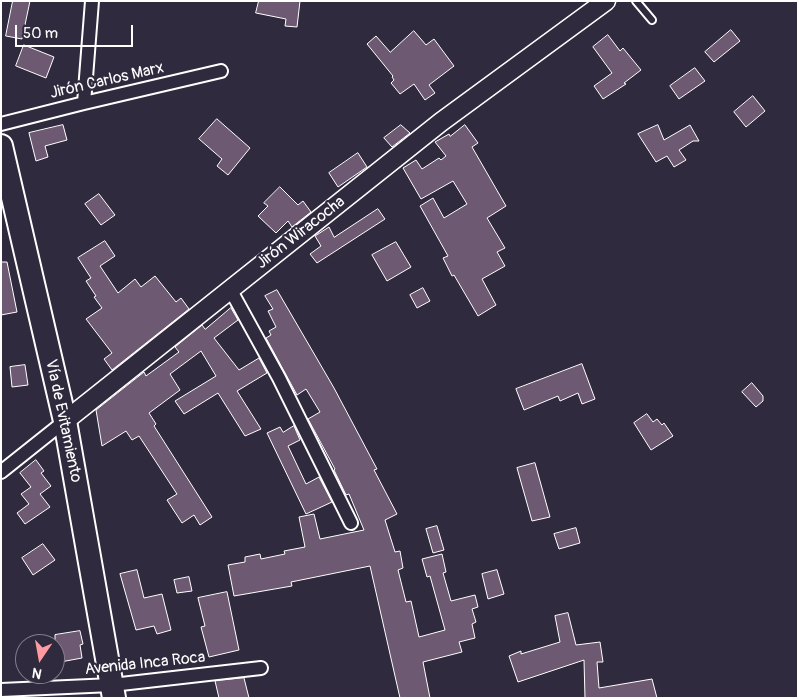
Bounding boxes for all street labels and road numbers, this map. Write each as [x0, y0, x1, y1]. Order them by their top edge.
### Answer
street label: Jirón Carlos Marx [48, 59, 166, 103]
street label: Jirón Wiracocha [253, 193, 349, 273]
street label: Vía de Evitamiento [41, 358, 85, 484]
street label: Avenida Inca Roca [84, 648, 206, 680]

